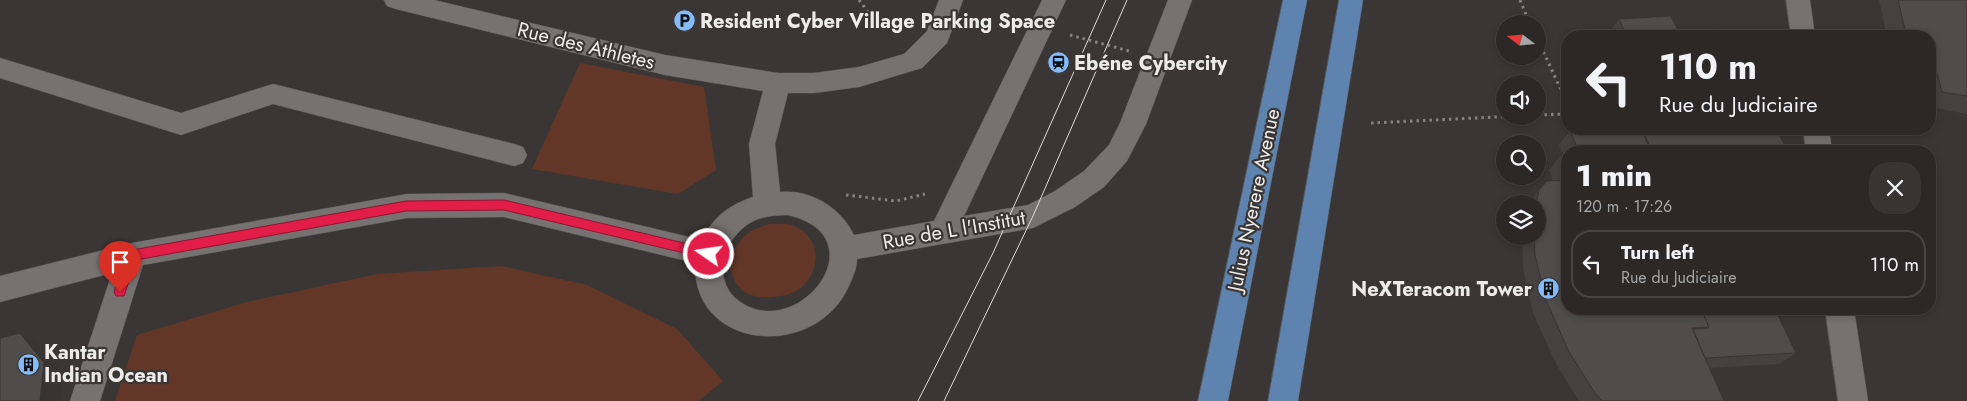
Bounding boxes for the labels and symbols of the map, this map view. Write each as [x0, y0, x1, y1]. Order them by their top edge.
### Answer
place label: Resident Cyber Village Parking Space [700, 7, 1055, 36]
parking icon: Resident Cyber Village Parking Space [672, 9, 696, 33]
street label: Rue des Athletes [514, 15, 658, 77]
north arrow [1496, 15, 1546, 65]
place label: Ebéne Cybercity [1074, 49, 1228, 78]
station icon: Ebéne Cybercity [1046, 51, 1070, 75]
street label: Julius Nyerere Avenue [1220, 106, 1288, 297]
street label: Rue de L l'Institut [880, 203, 1028, 257]
position arrow [682, 227, 734, 279]
pin [99, 241, 141, 292]
place label: NeXTeracom Tower [1351, 275, 1533, 304]
building icon: NeXTeracom Tower [1536, 277, 1560, 301]
place label: Kantar Indian Ocean [44, 338, 168, 390]
building icon: Kantar Indian Ocean [16, 352, 40, 376]

